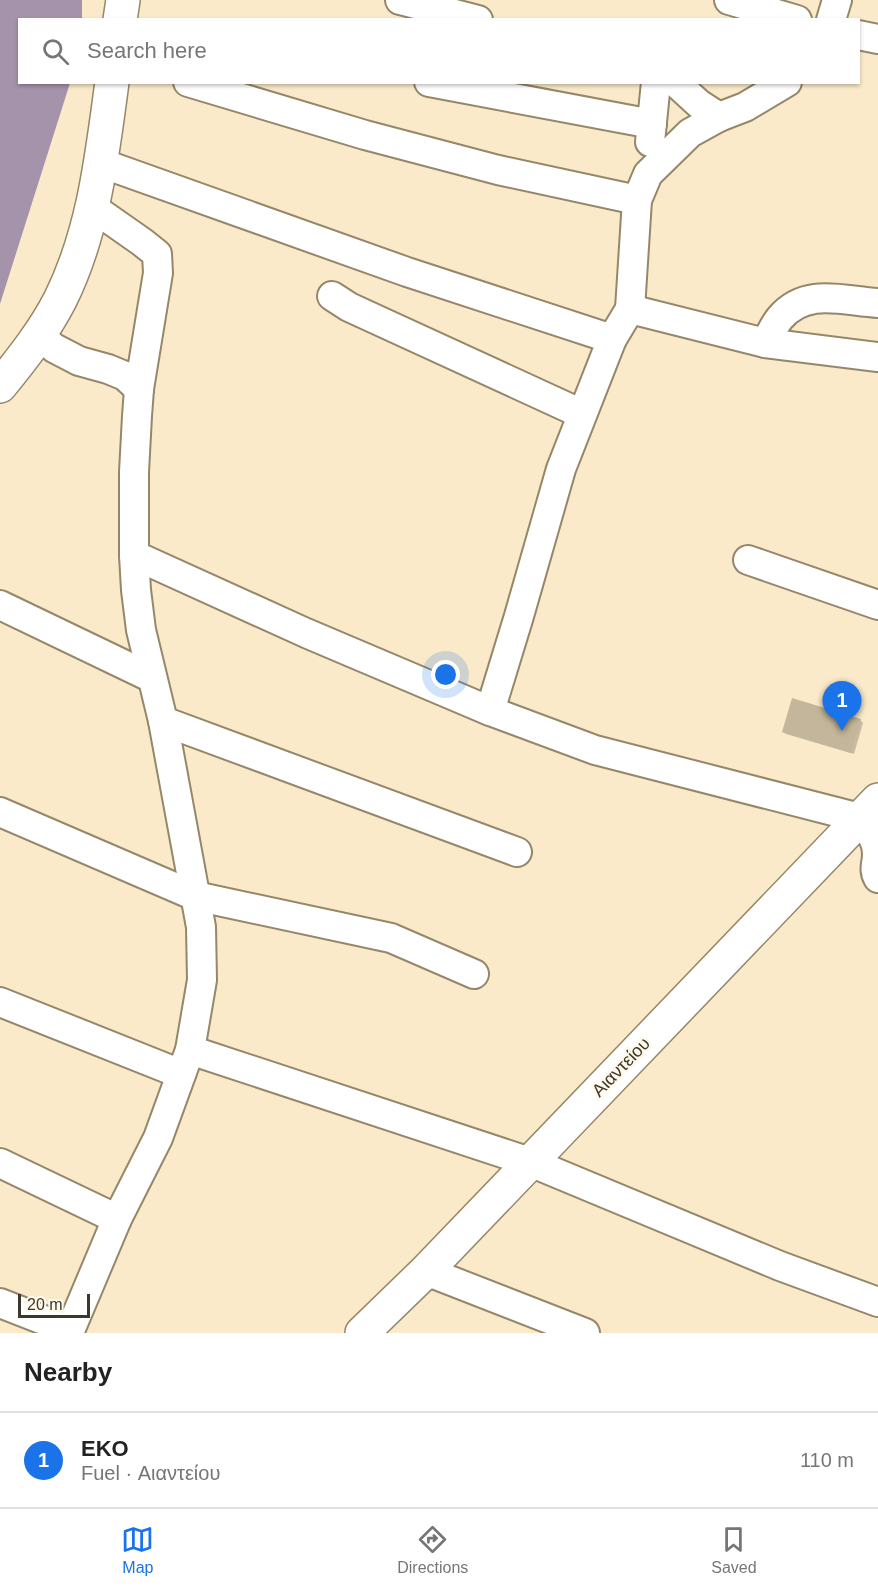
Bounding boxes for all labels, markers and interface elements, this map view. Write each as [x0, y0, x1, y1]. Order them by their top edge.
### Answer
search box [18, 18, 860, 84]
icon: search [39, 35, 72, 68]
text: Search here [87, 38, 207, 63]
your location [431, 660, 460, 689]
pin: 1 [822, 682, 862, 731]
street label: Αιαντείου [588, 1033, 654, 1101]
scale bar [18, 1291, 90, 1318]
text: 20 m [27, 1296, 63, 1313]
text: Nearby [24, 1357, 112, 1387]
text: EKO [81, 1436, 129, 1461]
text: 1 [38, 1449, 49, 1471]
text: 110 m [800, 1449, 854, 1471]
text: Fuel · Αιαντείου [81, 1462, 220, 1484]
tab: Map [121, 1523, 154, 1577]
tab: Directions [397, 1523, 468, 1577]
tab: Saved [711, 1523, 757, 1577]

